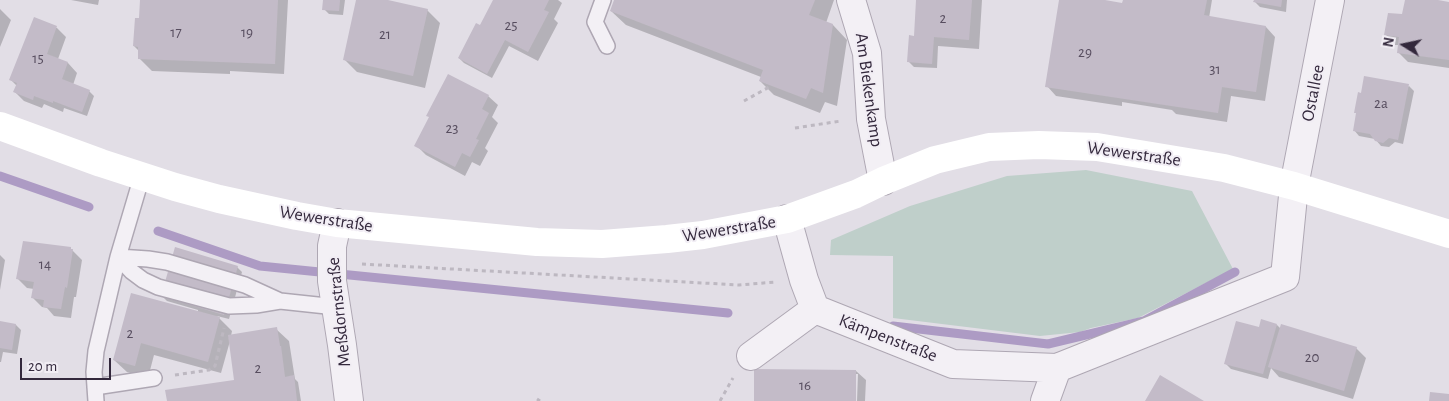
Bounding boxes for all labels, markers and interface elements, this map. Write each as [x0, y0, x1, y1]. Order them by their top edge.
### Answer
house number: 2 [940, 9, 946, 27]
house number: 25 [504, 16, 518, 34]
north arrow [1379, 20, 1429, 70]
house number: 17 [170, 23, 182, 41]
house number: 19 [241, 23, 253, 41]
house number: 21 [379, 25, 391, 43]
street label: Am Biekenkamp [850, 32, 888, 148]
text: N [1381, 36, 1397, 48]
house number: 29 [1078, 43, 1092, 61]
house number: 15 [32, 49, 44, 67]
house number: 31 [1209, 60, 1221, 78]
street label: Ostallee [1297, 63, 1329, 123]
house number: 2a [1374, 94, 1388, 112]
house number: 23 [445, 119, 459, 137]
street label: Wewerstraße [1086, 137, 1182, 171]
street label: Wewerstraße [278, 201, 374, 237]
street label: Wewerstraße [681, 211, 777, 247]
house number: 14 [39, 255, 51, 273]
street label: Meßdornstraße [323, 256, 355, 368]
street label: Kämpenstraße [836, 309, 940, 367]
house number: 2 [127, 324, 133, 342]
scale bar [22, 348, 114, 380]
house number: 20 [1305, 348, 1319, 366]
text: 20 m [28, 359, 57, 374]
house number: 2 [255, 359, 261, 377]
house number: 16 [799, 376, 811, 394]

